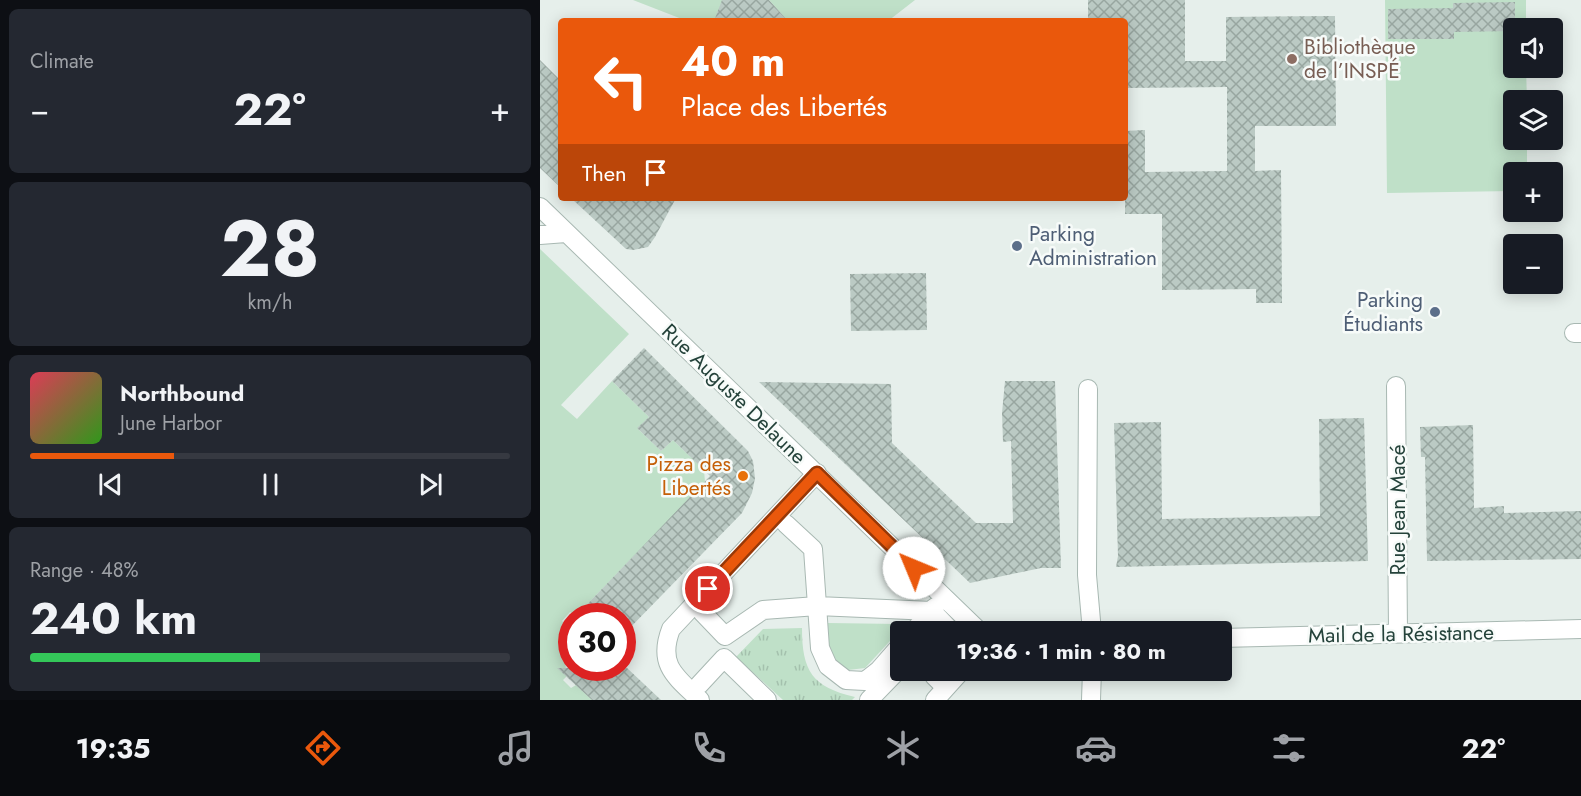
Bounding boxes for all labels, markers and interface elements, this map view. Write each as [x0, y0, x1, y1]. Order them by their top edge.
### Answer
map controls [1503, 18, 1563, 294]
button: sound [1503, 18, 1563, 78]
text: 40 m [681, 31, 785, 92]
place label: Bibliothèque de l’INSPÉ [1304, 32, 1416, 86]
icon: left [582, 42, 660, 120]
text: Climate [30, 47, 94, 76]
marker: Bibliothèque de l’INSPÉ [1285, 52, 1299, 66]
text: 22° [233, 77, 306, 142]
text: − [30, 86, 49, 133]
text: + [490, 86, 510, 133]
text: Place des Libertés [681, 87, 887, 126]
button: layers [1503, 90, 1563, 150]
icon: arrive [639, 156, 672, 189]
text: Then [582, 157, 627, 189]
button: + [1503, 162, 1563, 222]
text: 28 [220, 193, 320, 305]
place label: Parking Administration [1029, 219, 1157, 273]
button: − [1503, 234, 1563, 294]
marker: Parking Administration [1010, 239, 1024, 253]
place label: Parking Étudiants [1343, 285, 1423, 339]
text: km/h [247, 288, 293, 317]
marker: Parking Étudiants [1428, 305, 1442, 319]
street label: Rue Auguste Delaune [655, 317, 813, 471]
text: Northbound [120, 377, 244, 409]
text: June Harbor [120, 409, 222, 438]
street label: Rue Jean Macé [1383, 444, 1413, 576]
place label: Pizza des Libertés [646, 449, 731, 503]
icon: previous [94, 468, 127, 501]
icon: pause [254, 468, 287, 501]
icon: next [414, 468, 447, 501]
marker: Pizza des Libertés [736, 469, 750, 483]
position arrow [882, 536, 946, 600]
text: Range · 48% [30, 556, 139, 585]
pin [682, 563, 733, 614]
icon: arrive [691, 572, 724, 605]
text: 240 km [30, 586, 197, 651]
speed limit sign: 30 [558, 603, 636, 681]
street label: Mail de la Résistance [1308, 617, 1494, 651]
text: 19:36 · 1 min · 80 m [956, 635, 1166, 667]
icon: directions [302, 727, 344, 769]
icon: music [495, 727, 537, 769]
icon: phone [688, 727, 730, 769]
icon: climate [882, 727, 924, 769]
icon: car [1075, 727, 1117, 769]
icon: filters [1268, 727, 1310, 769]
text: 19:35 [76, 729, 150, 768]
text: 22° [1462, 729, 1505, 768]

